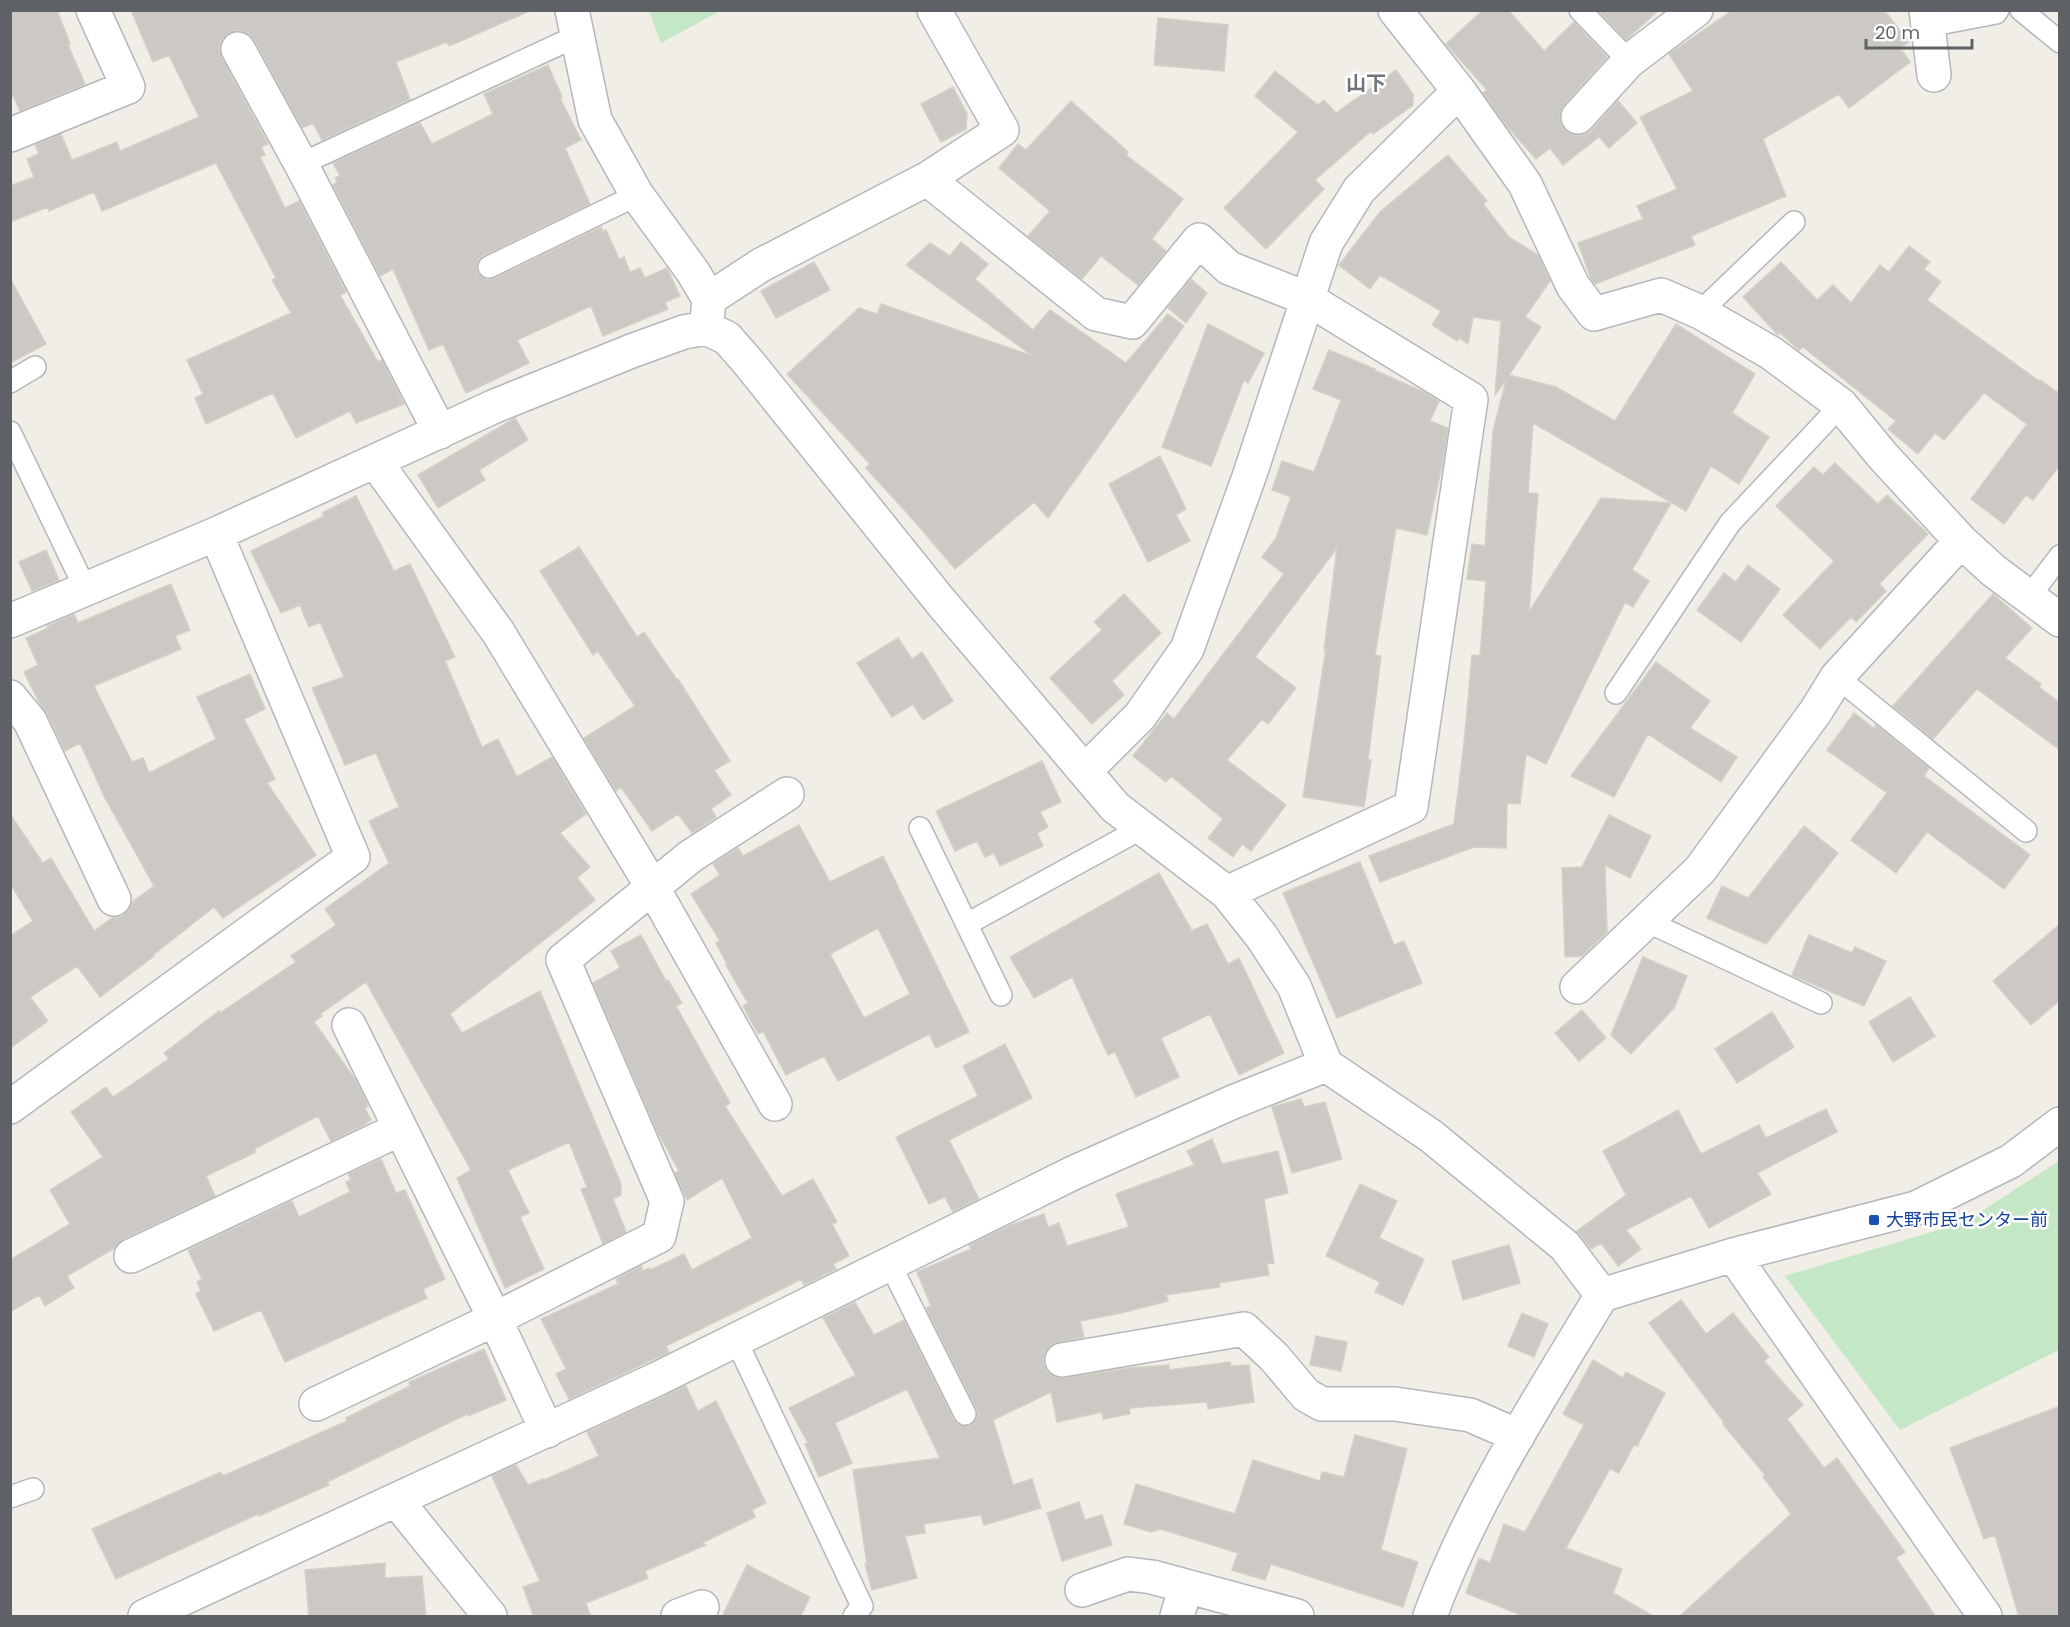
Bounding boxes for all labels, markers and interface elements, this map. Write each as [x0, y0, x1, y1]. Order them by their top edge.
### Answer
scale bar [1866, 12, 1972, 50]
text: 20 m [1875, 20, 1920, 45]
district label: 山下 [1346, 69, 1386, 97]
place label: 大野市民センター前 [1886, 1207, 2048, 1232]
marker: 大野市民センター前 [1867, 1213, 1881, 1227]

